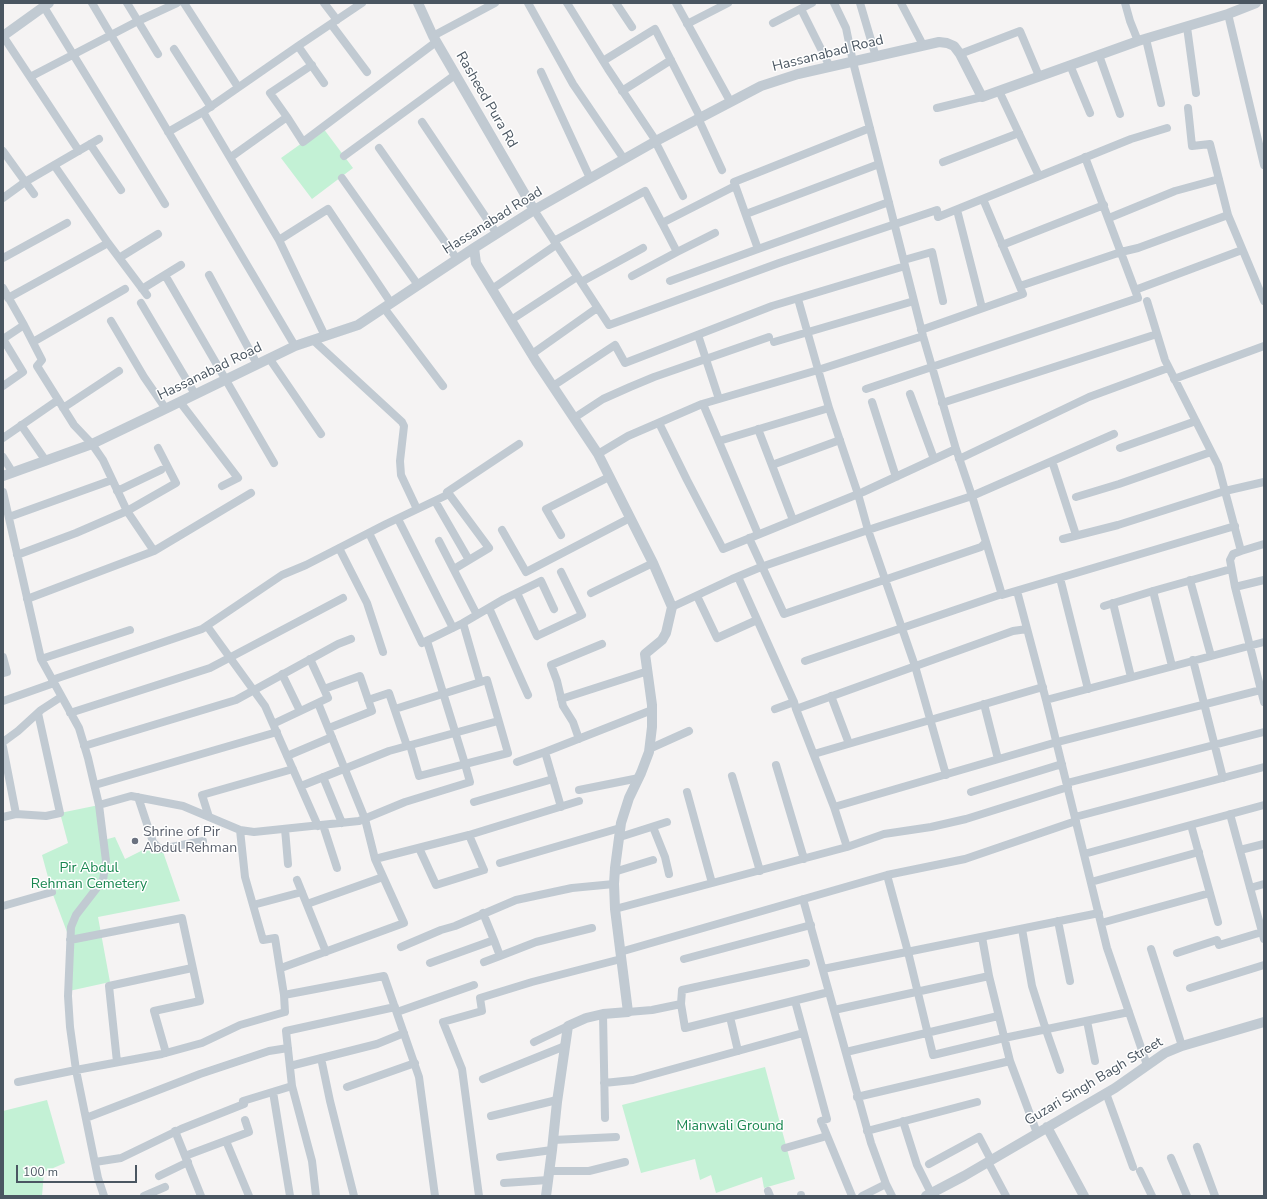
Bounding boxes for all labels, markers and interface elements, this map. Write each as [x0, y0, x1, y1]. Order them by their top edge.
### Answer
street label: Hassanabad Road [771, 32, 885, 76]
street label: Rasheed Pura Rd [452, 49, 520, 151]
street label: Hassanabad Road [440, 184, 546, 258]
street label: Hassanabad Road [155, 339, 265, 405]
place label: Shrine of Pir Abdul Rehman [143, 825, 237, 858]
marker: Shrine of Pir Abdul Rehman [130, 836, 140, 846]
park label: Pir Abdul Rehman Cemetery [31, 861, 147, 894]
street label: Guzari Singh Bagh Street [1022, 1034, 1166, 1130]
park label: Mianwali Ground [676, 1119, 784, 1135]
scale bar [18, 1157, 139, 1183]
text: 100 m [23, 1164, 58, 1180]

